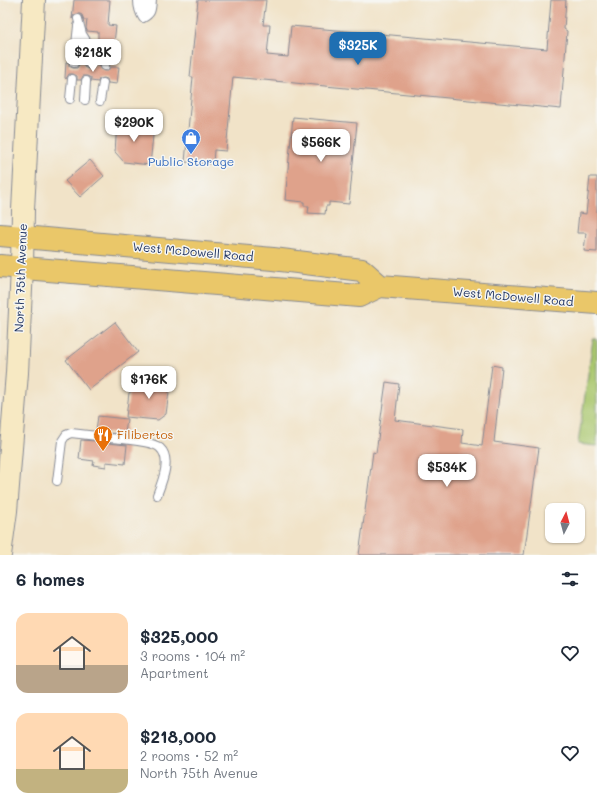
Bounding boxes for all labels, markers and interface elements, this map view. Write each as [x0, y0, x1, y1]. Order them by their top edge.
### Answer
pin: $325K [330, 32, 386, 66]
text: $325K [338, 36, 378, 53]
pin: $218K [65, 39, 121, 73]
text: $218K [74, 43, 112, 60]
pin: $290K [106, 109, 162, 143]
text: $290K [114, 113, 154, 130]
shop icon: Public Storage [180, 127, 202, 155]
pin: $566K [293, 129, 349, 163]
text: $566K [301, 133, 341, 150]
place label: Public Storage [148, 153, 234, 169]
street label: North 75th Avenue [10, 223, 30, 333]
street label: West McDowell Road [132, 238, 255, 264]
street label: West McDowell Road [452, 283, 575, 309]
pin: $176K [121, 366, 177, 400]
text: $176K [130, 370, 168, 387]
restaurant icon: Filibertos [92, 424, 114, 452]
place label: Filibertos [117, 426, 174, 442]
pin: $534K [419, 454, 475, 488]
text: $534K [427, 458, 467, 475]
north arrow [545, 503, 585, 543]
map controls [545, 503, 585, 543]
text: 6 homes [16, 568, 85, 590]
icon: filters [559, 568, 581, 590]
text: $325,000 [140, 625, 218, 647]
icon: home [48, 629, 96, 677]
icon: heart [559, 642, 581, 664]
text: 3 rooms · 104 m² [140, 647, 245, 664]
text: Apartment [140, 664, 209, 681]
text: $218,000 [140, 725, 216, 747]
icon: home [48, 729, 96, 777]
icon: heart [559, 742, 581, 764]
text: 2 rooms · 52 m² [140, 747, 238, 764]
text: North 75th Avenue [140, 764, 258, 781]

